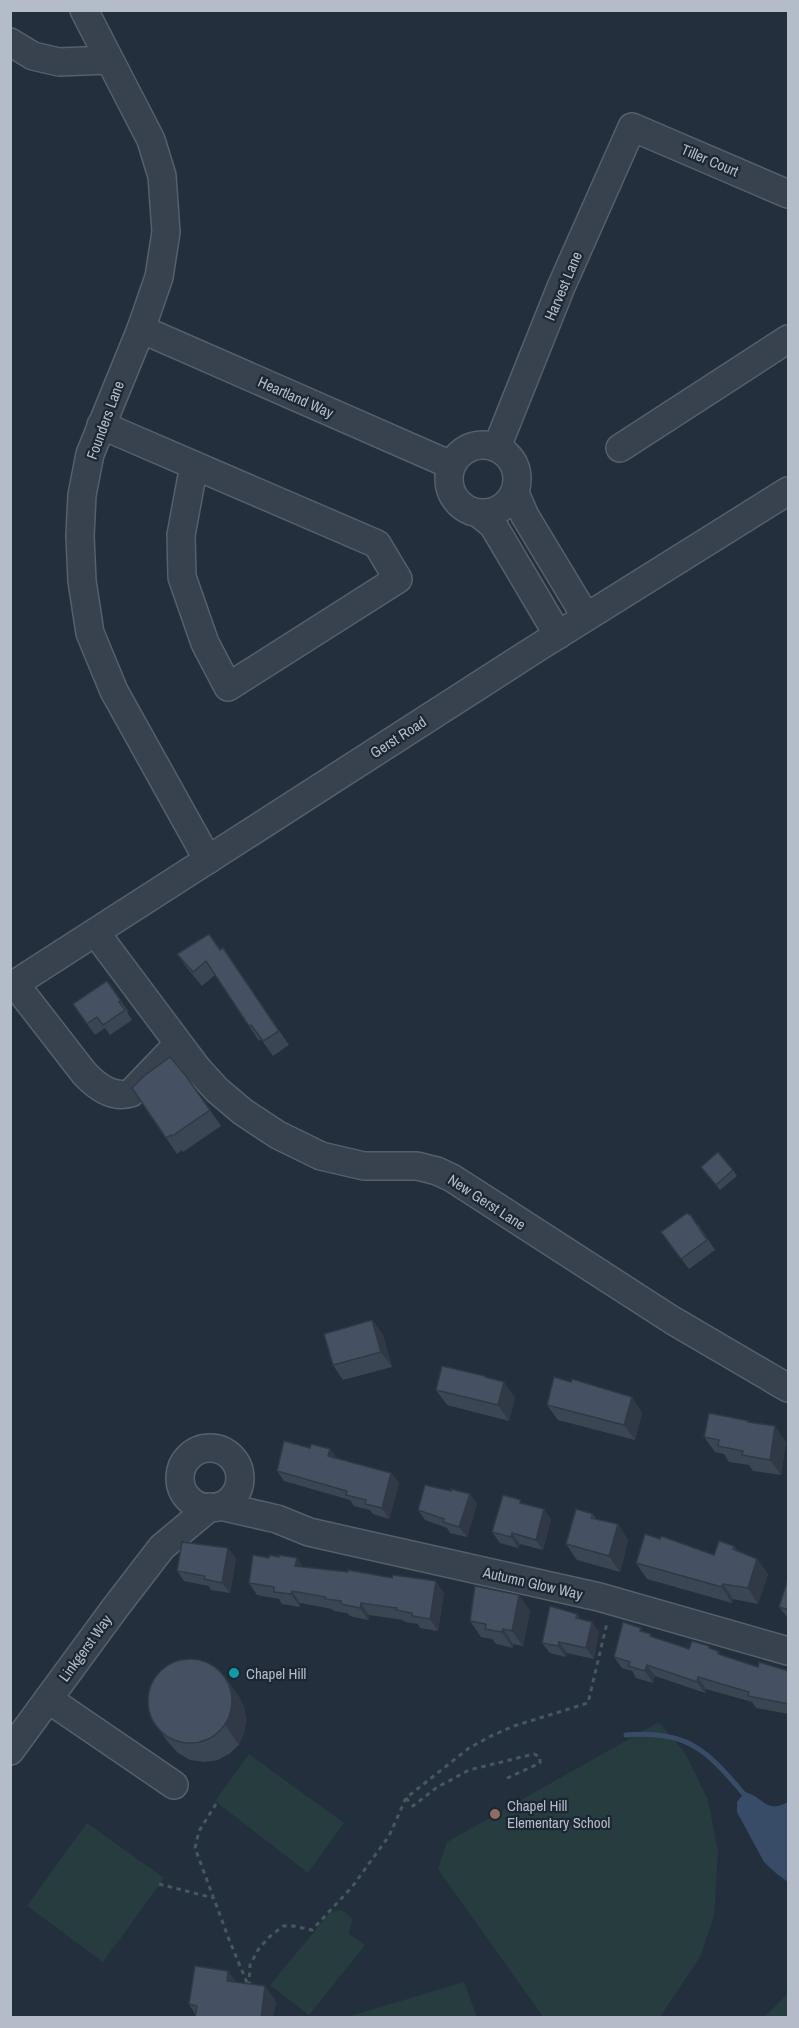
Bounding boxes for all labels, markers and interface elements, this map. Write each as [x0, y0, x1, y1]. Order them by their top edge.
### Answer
street label: Tiller Court [678, 139, 743, 182]
street label: Harvest Lane [539, 248, 587, 324]
street label: Heartland Way [255, 371, 338, 423]
street label: Founders Lane [81, 378, 129, 462]
street label: Gerst Road [366, 711, 430, 763]
street label: New Gerst Lane [444, 1169, 530, 1235]
street label: Autumn Glow Way [480, 1561, 586, 1605]
street label: Linkgerst Way [54, 1610, 117, 1686]
place label: Chapel Hill [246, 1663, 306, 1684]
marker: Chapel Hill [227, 1666, 241, 1680]
place label: Chapel Hill Elementary School [507, 1795, 610, 1833]
marker: Chapel Hill Elementary School [488, 1807, 502, 1821]

